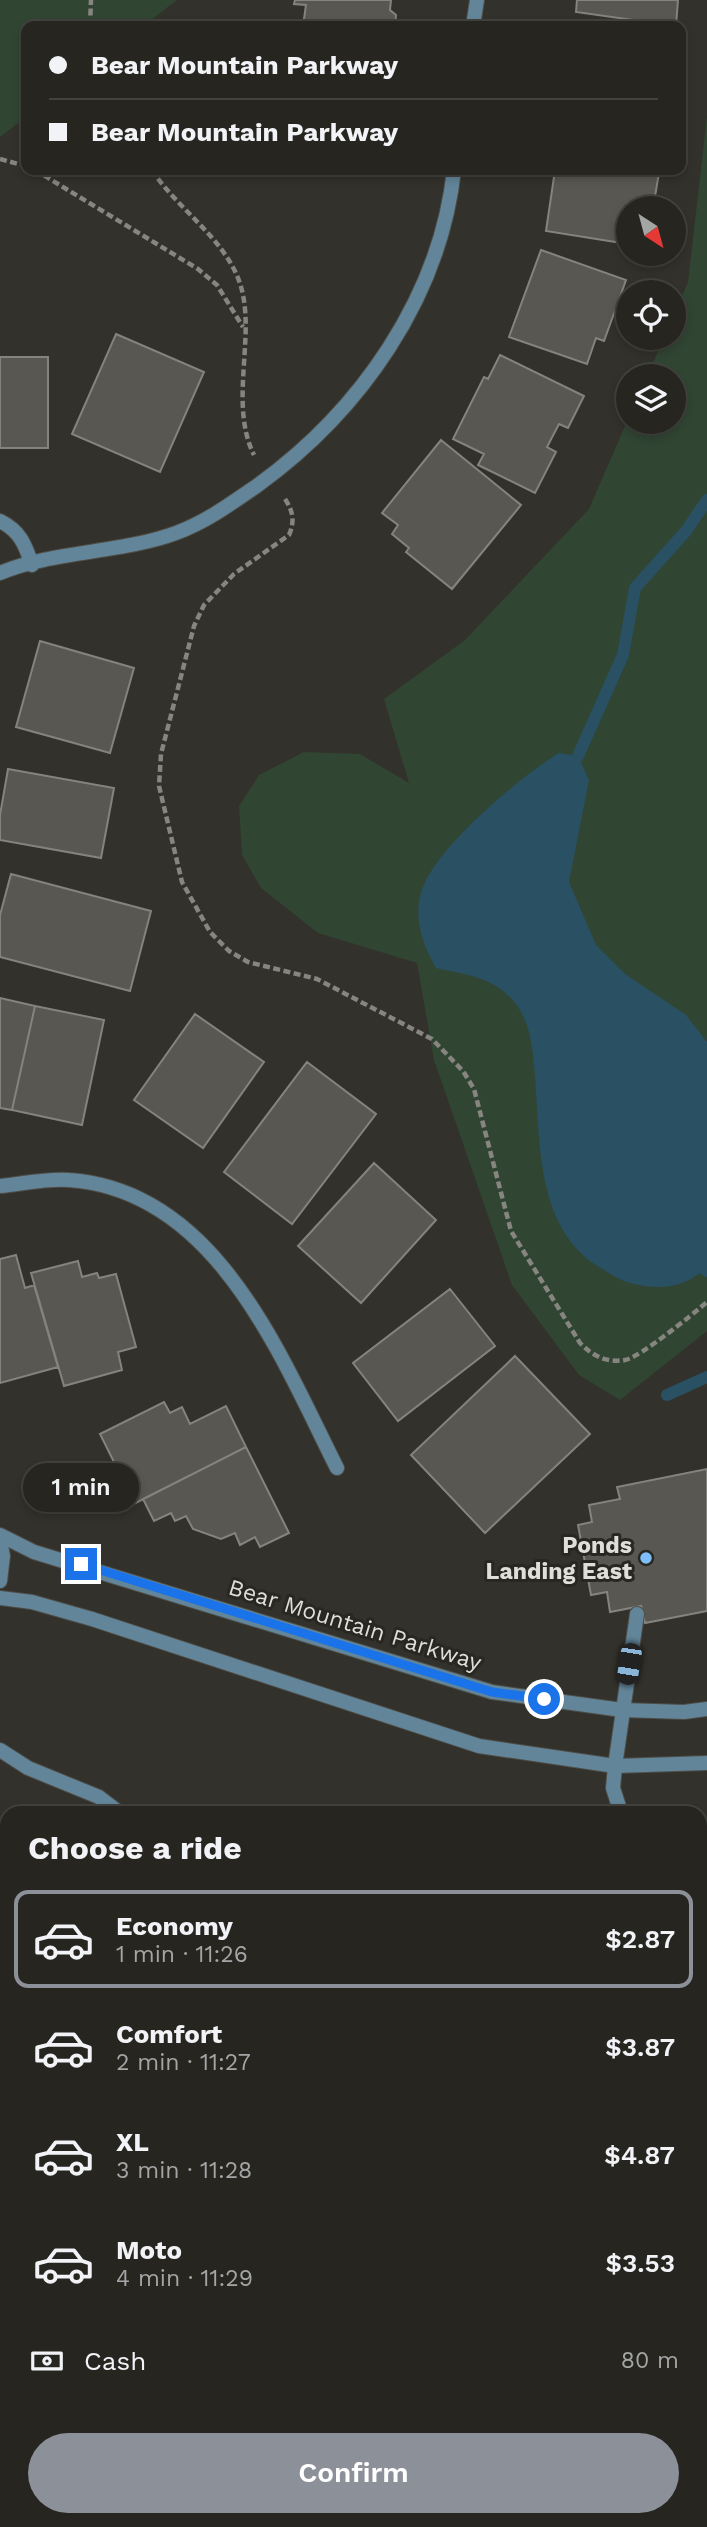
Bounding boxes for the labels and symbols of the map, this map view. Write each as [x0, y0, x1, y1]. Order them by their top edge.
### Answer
north arrow [616, 196, 686, 266]
callout: 1 min [23, 1462, 139, 1512]
place label: Ponds Landing East [486, 1532, 632, 1585]
route end [65, 1548, 97, 1580]
marker: Ponds Landing East [638, 1550, 654, 1566]
street label: Bear Mountain Parkway [225, 1574, 485, 1676]
car [616, 1642, 643, 1686]
route start [528, 1683, 560, 1715]

